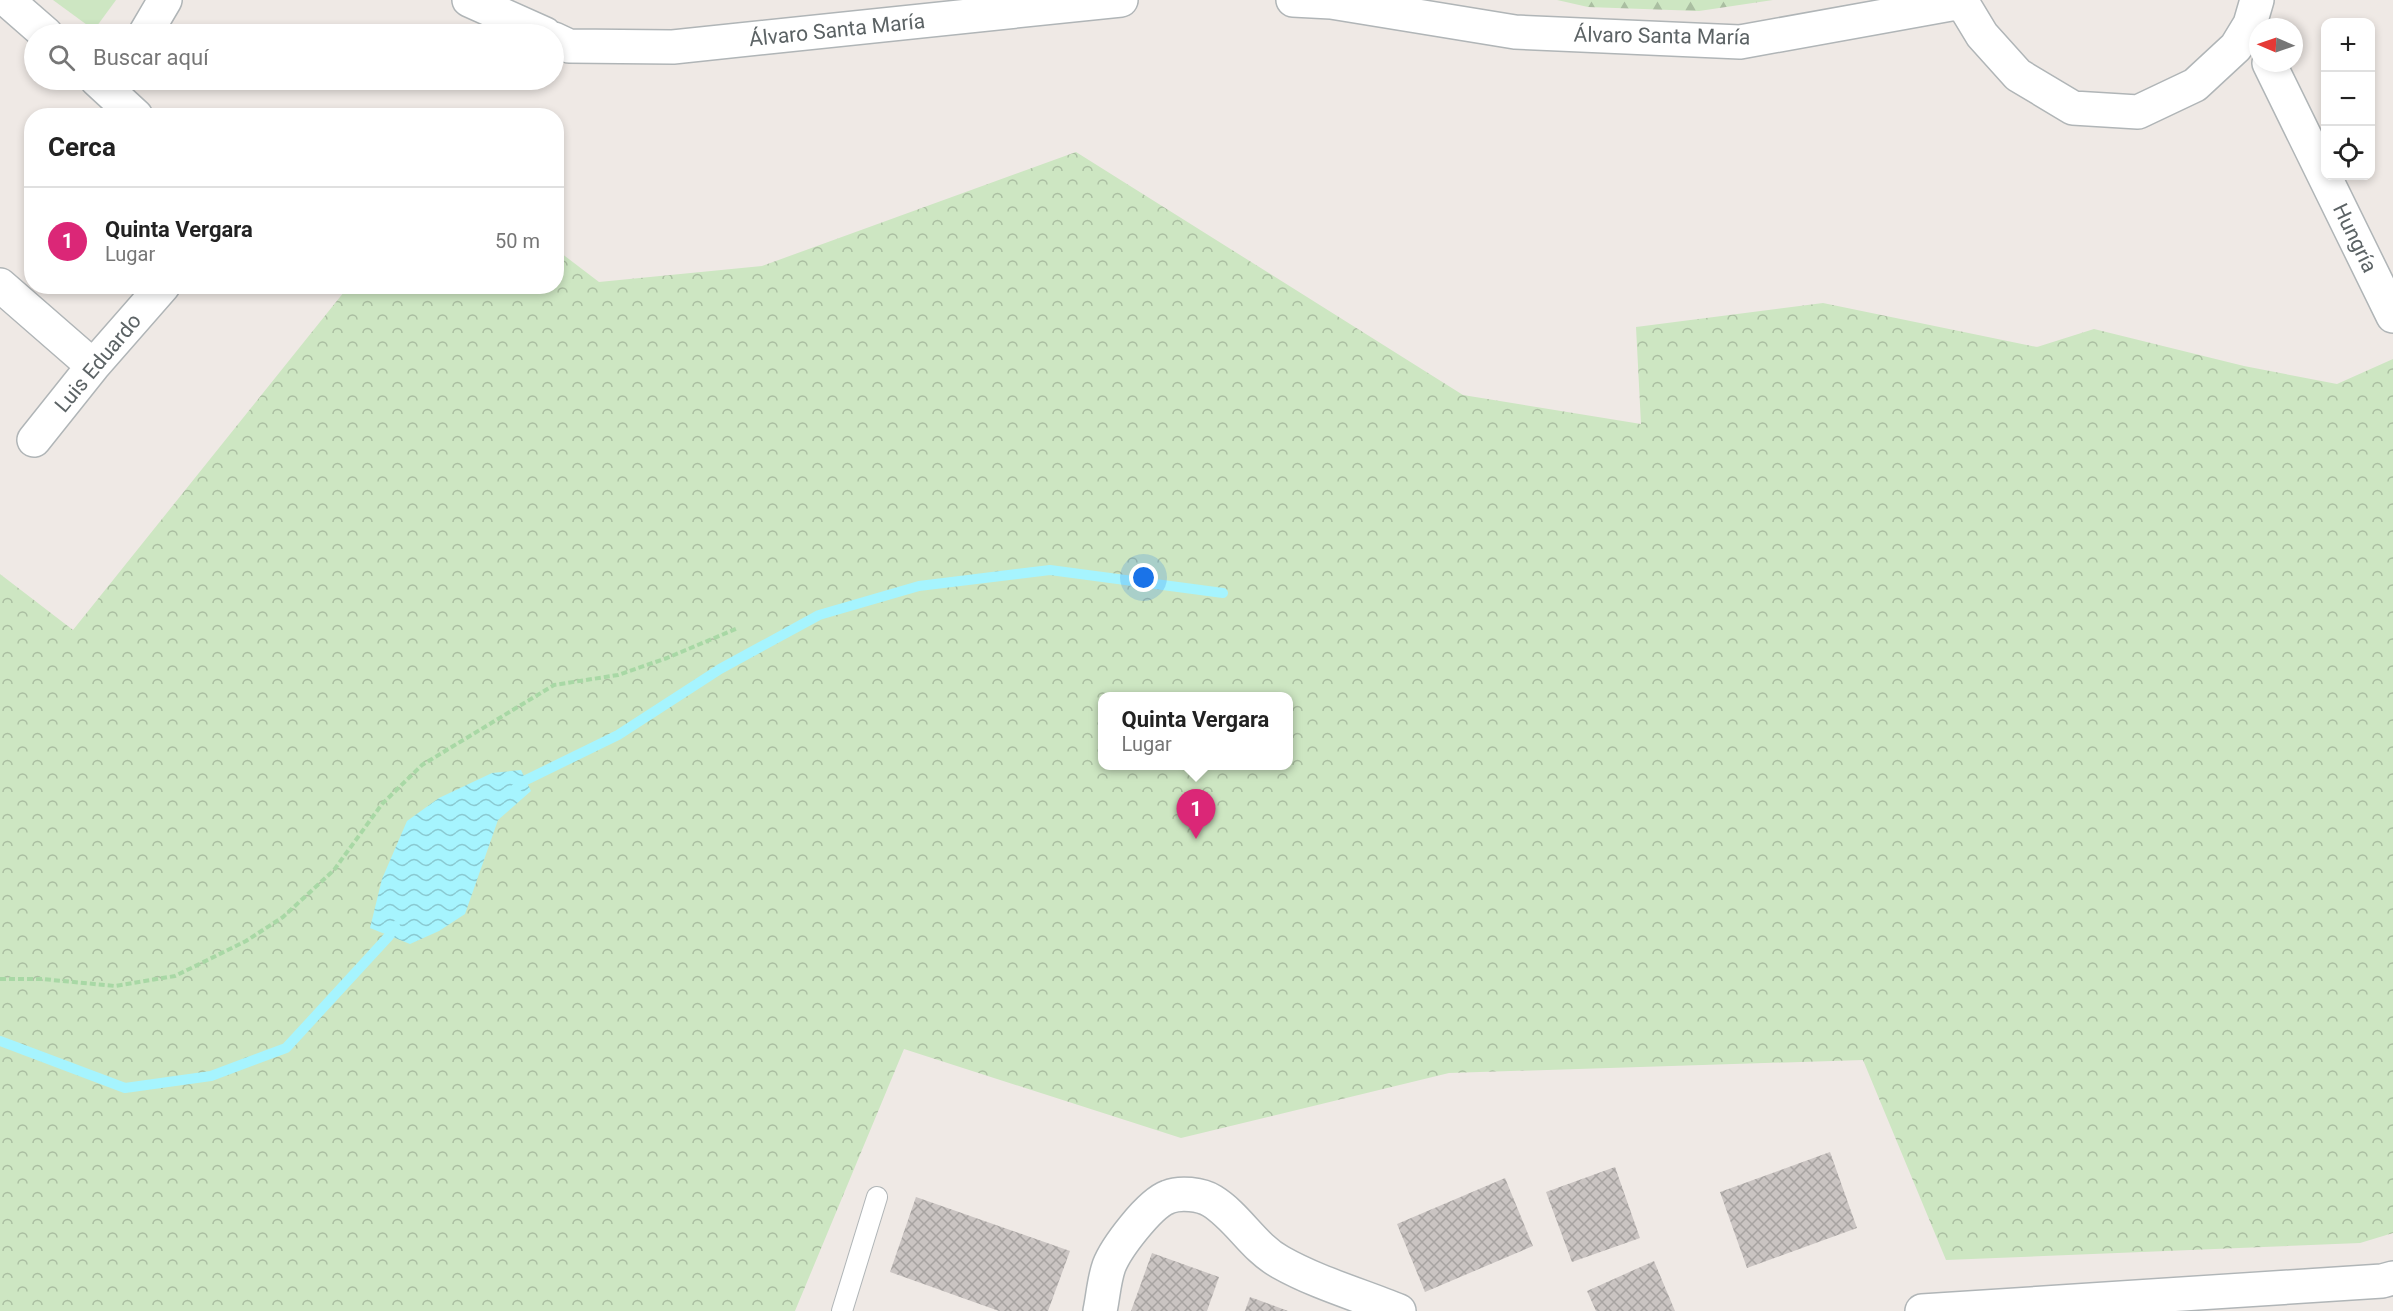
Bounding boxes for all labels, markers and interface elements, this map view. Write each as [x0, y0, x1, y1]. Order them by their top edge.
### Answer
street label: Álvaro Santa María [748, 9, 926, 51]
north arrow [2249, 18, 2303, 72]
map controls [2321, 18, 2375, 180]
button: + [2321, 18, 2375, 72]
street label: Álvaro Santa María [1573, 22, 1751, 50]
search box [24, 24, 564, 90]
icon: search [45, 41, 78, 74]
text: Buscar aquí [93, 45, 209, 70]
button: − [2321, 72, 2375, 126]
button: locate [2321, 126, 2375, 180]
text: Cerca [48, 132, 116, 162]
street label: Hungría [2328, 200, 2382, 276]
text: Quinta Vergara [105, 217, 253, 242]
text: 1 [62, 229, 73, 253]
text: 50 m [495, 229, 540, 253]
text: Lugar [105, 242, 155, 266]
street label: Luis Eduardo [50, 309, 146, 417]
your location [1129, 563, 1158, 592]
popup [1098, 692, 1293, 770]
text: Quinta Vergara [1122, 707, 1269, 732]
text: Lugar [1122, 732, 1172, 756]
pin: 1 [1176, 790, 1216, 839]

